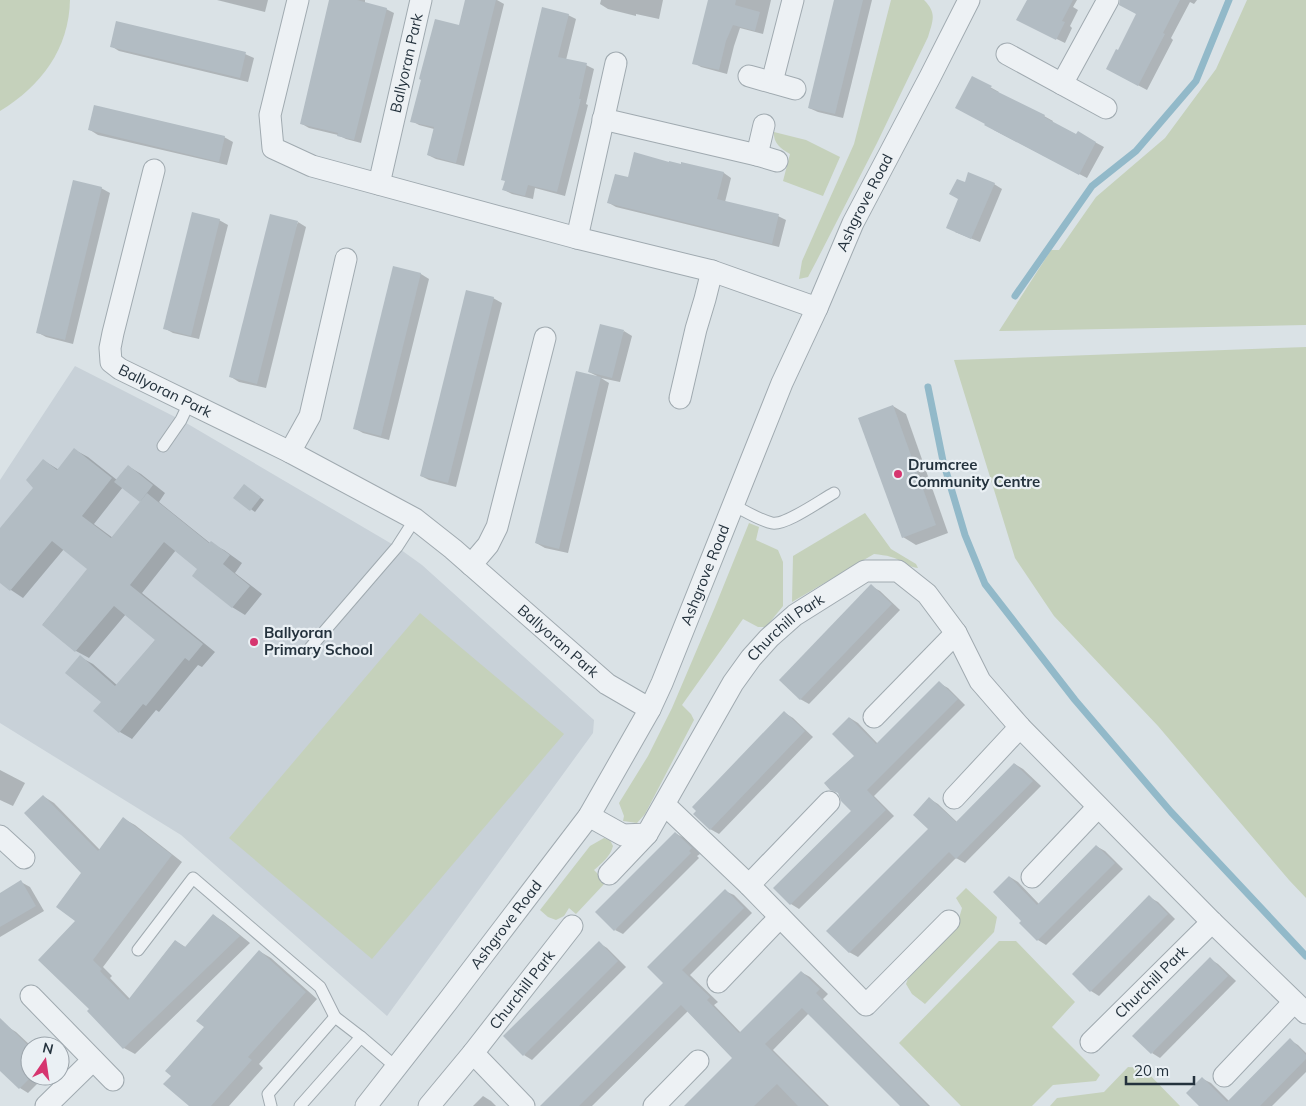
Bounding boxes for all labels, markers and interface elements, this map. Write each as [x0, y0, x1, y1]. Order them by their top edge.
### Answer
street label: Ballyoran Park [386, 11, 427, 115]
street label: Ashgrove Road [832, 151, 897, 254]
street label: Ballyoran Park [116, 360, 215, 421]
place label: Drumcree Community Centre [908, 455, 1040, 491]
marker: Drumcree Community Centre [892, 468, 904, 480]
street label: Ashgrove Road [676, 522, 733, 628]
street label: Churchill Park [743, 589, 828, 665]
street label: Ballyoran Park [514, 600, 603, 682]
place label: Ballyoran Primary School [264, 623, 373, 659]
marker: Ballyoran Primary School [248, 636, 260, 648]
street label: Ashgrove Road [466, 876, 546, 973]
street label: Churchill Park [1110, 941, 1192, 1022]
street label: Churchill Park [485, 946, 559, 1033]
north arrow [20, 1036, 70, 1086]
text: N [41, 1038, 55, 1058]
scale bar [1126, 1054, 1194, 1086]
text: 20 m [1134, 1061, 1169, 1080]

